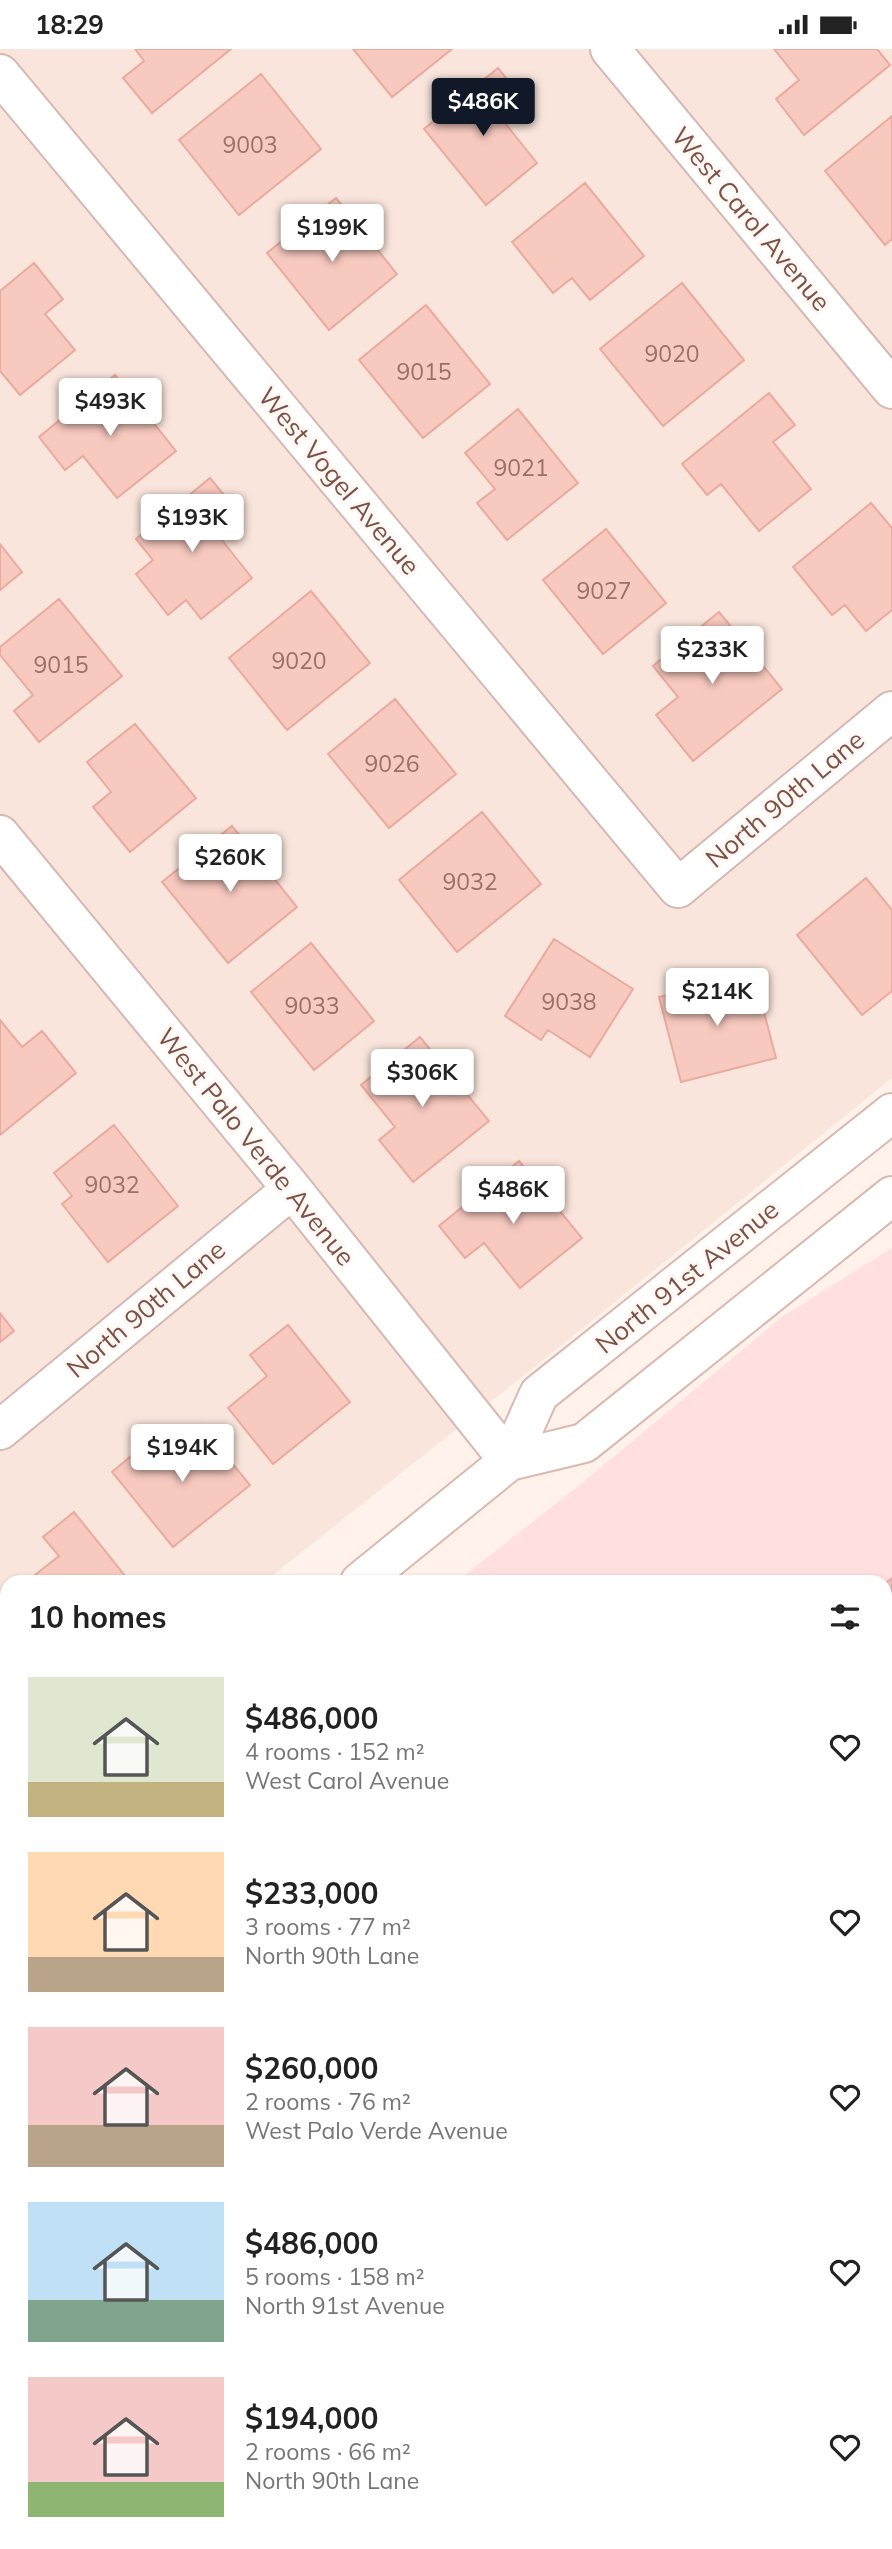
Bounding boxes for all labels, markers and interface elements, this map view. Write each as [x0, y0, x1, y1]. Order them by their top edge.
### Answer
text: 18:29 [35, 8, 104, 41]
pin: $486K [434, 78, 532, 138]
text: $486K [448, 86, 518, 115]
street label: West Carol Avenue [665, 120, 838, 318]
house number: 9003 [222, 130, 278, 159]
pin: $199K [283, 205, 381, 264]
text: $199K [297, 212, 367, 241]
house number: 9020 [644, 339, 700, 368]
house number: 9015 [396, 357, 452, 386]
pin: $493K [61, 379, 159, 438]
street label: West Vogel Avenue [251, 380, 428, 581]
text: $493K [75, 386, 145, 415]
house number: 9021 [493, 453, 549, 482]
pin: $193K [143, 495, 241, 554]
text: $193K [157, 502, 227, 531]
house number: 9027 [576, 576, 632, 605]
pin: $233K [663, 627, 761, 686]
text: $233K [677, 634, 747, 663]
house number: 9020 [271, 646, 327, 675]
house number: 9015 [33, 650, 89, 679]
street label: North 90th Lane [699, 723, 871, 875]
house number: 9026 [364, 749, 420, 778]
pin: $260K [181, 835, 279, 894]
text: $260K [195, 842, 265, 871]
house number: 9032 [442, 867, 498, 896]
pin: $214K [668, 969, 766, 1028]
text: $214K [682, 976, 752, 1005]
house number: 9038 [541, 987, 597, 1016]
house number: 9033 [284, 991, 340, 1020]
street label: West Palo Verde Avenue [150, 1021, 363, 1272]
pin: $306K [373, 1049, 471, 1109]
text: $306K [387, 1057, 457, 1086]
pin: $486K [464, 1167, 562, 1226]
house number: 9032 [84, 1170, 140, 1199]
text: $486K [478, 1174, 548, 1203]
street label: North 91st Avenue [589, 1193, 785, 1361]
street label: North 90th Lane [60, 1233, 232, 1385]
pin: $194K [133, 1425, 231, 1484]
text: $194K [147, 1432, 217, 1461]
text: 10 homes [28, 1598, 167, 1636]
icon: filters [826, 1598, 864, 1636]
text: $486,000 [245, 1699, 378, 1737]
icon: home [84, 1705, 168, 1789]
icon: heart [826, 1728, 864, 1766]
text: 4 rooms · 152 m² [245, 1737, 425, 1766]
text: West Carol Avenue [245, 1766, 449, 1795]
text: $233,000 [245, 1874, 378, 1912]
icon: home [84, 1880, 168, 1964]
icon: heart [826, 1903, 864, 1941]
text: 3 rooms · 77 m² [245, 1912, 411, 1941]
text: North 90th Lane [245, 1941, 419, 1970]
text: $260,000 [245, 2049, 378, 2087]
icon: home [84, 2055, 168, 2139]
icon: heart [826, 2078, 864, 2116]
text: 2 rooms · 76 m² [245, 2087, 411, 2116]
text: West Palo Verde Avenue [245, 2116, 508, 2145]
text: $486,000 [245, 2224, 378, 2262]
icon: home [84, 2230, 168, 2314]
icon: heart [826, 2253, 864, 2291]
text: 5 rooms · 158 m² [245, 2262, 425, 2291]
text: North 91st Avenue [245, 2291, 445, 2320]
text: $194,000 [245, 2399, 378, 2437]
icon: home [84, 2405, 168, 2489]
icon: heart [826, 2428, 864, 2466]
text: 2 rooms · 66 m² [245, 2437, 411, 2466]
text: North 90th Lane [245, 2466, 419, 2495]

